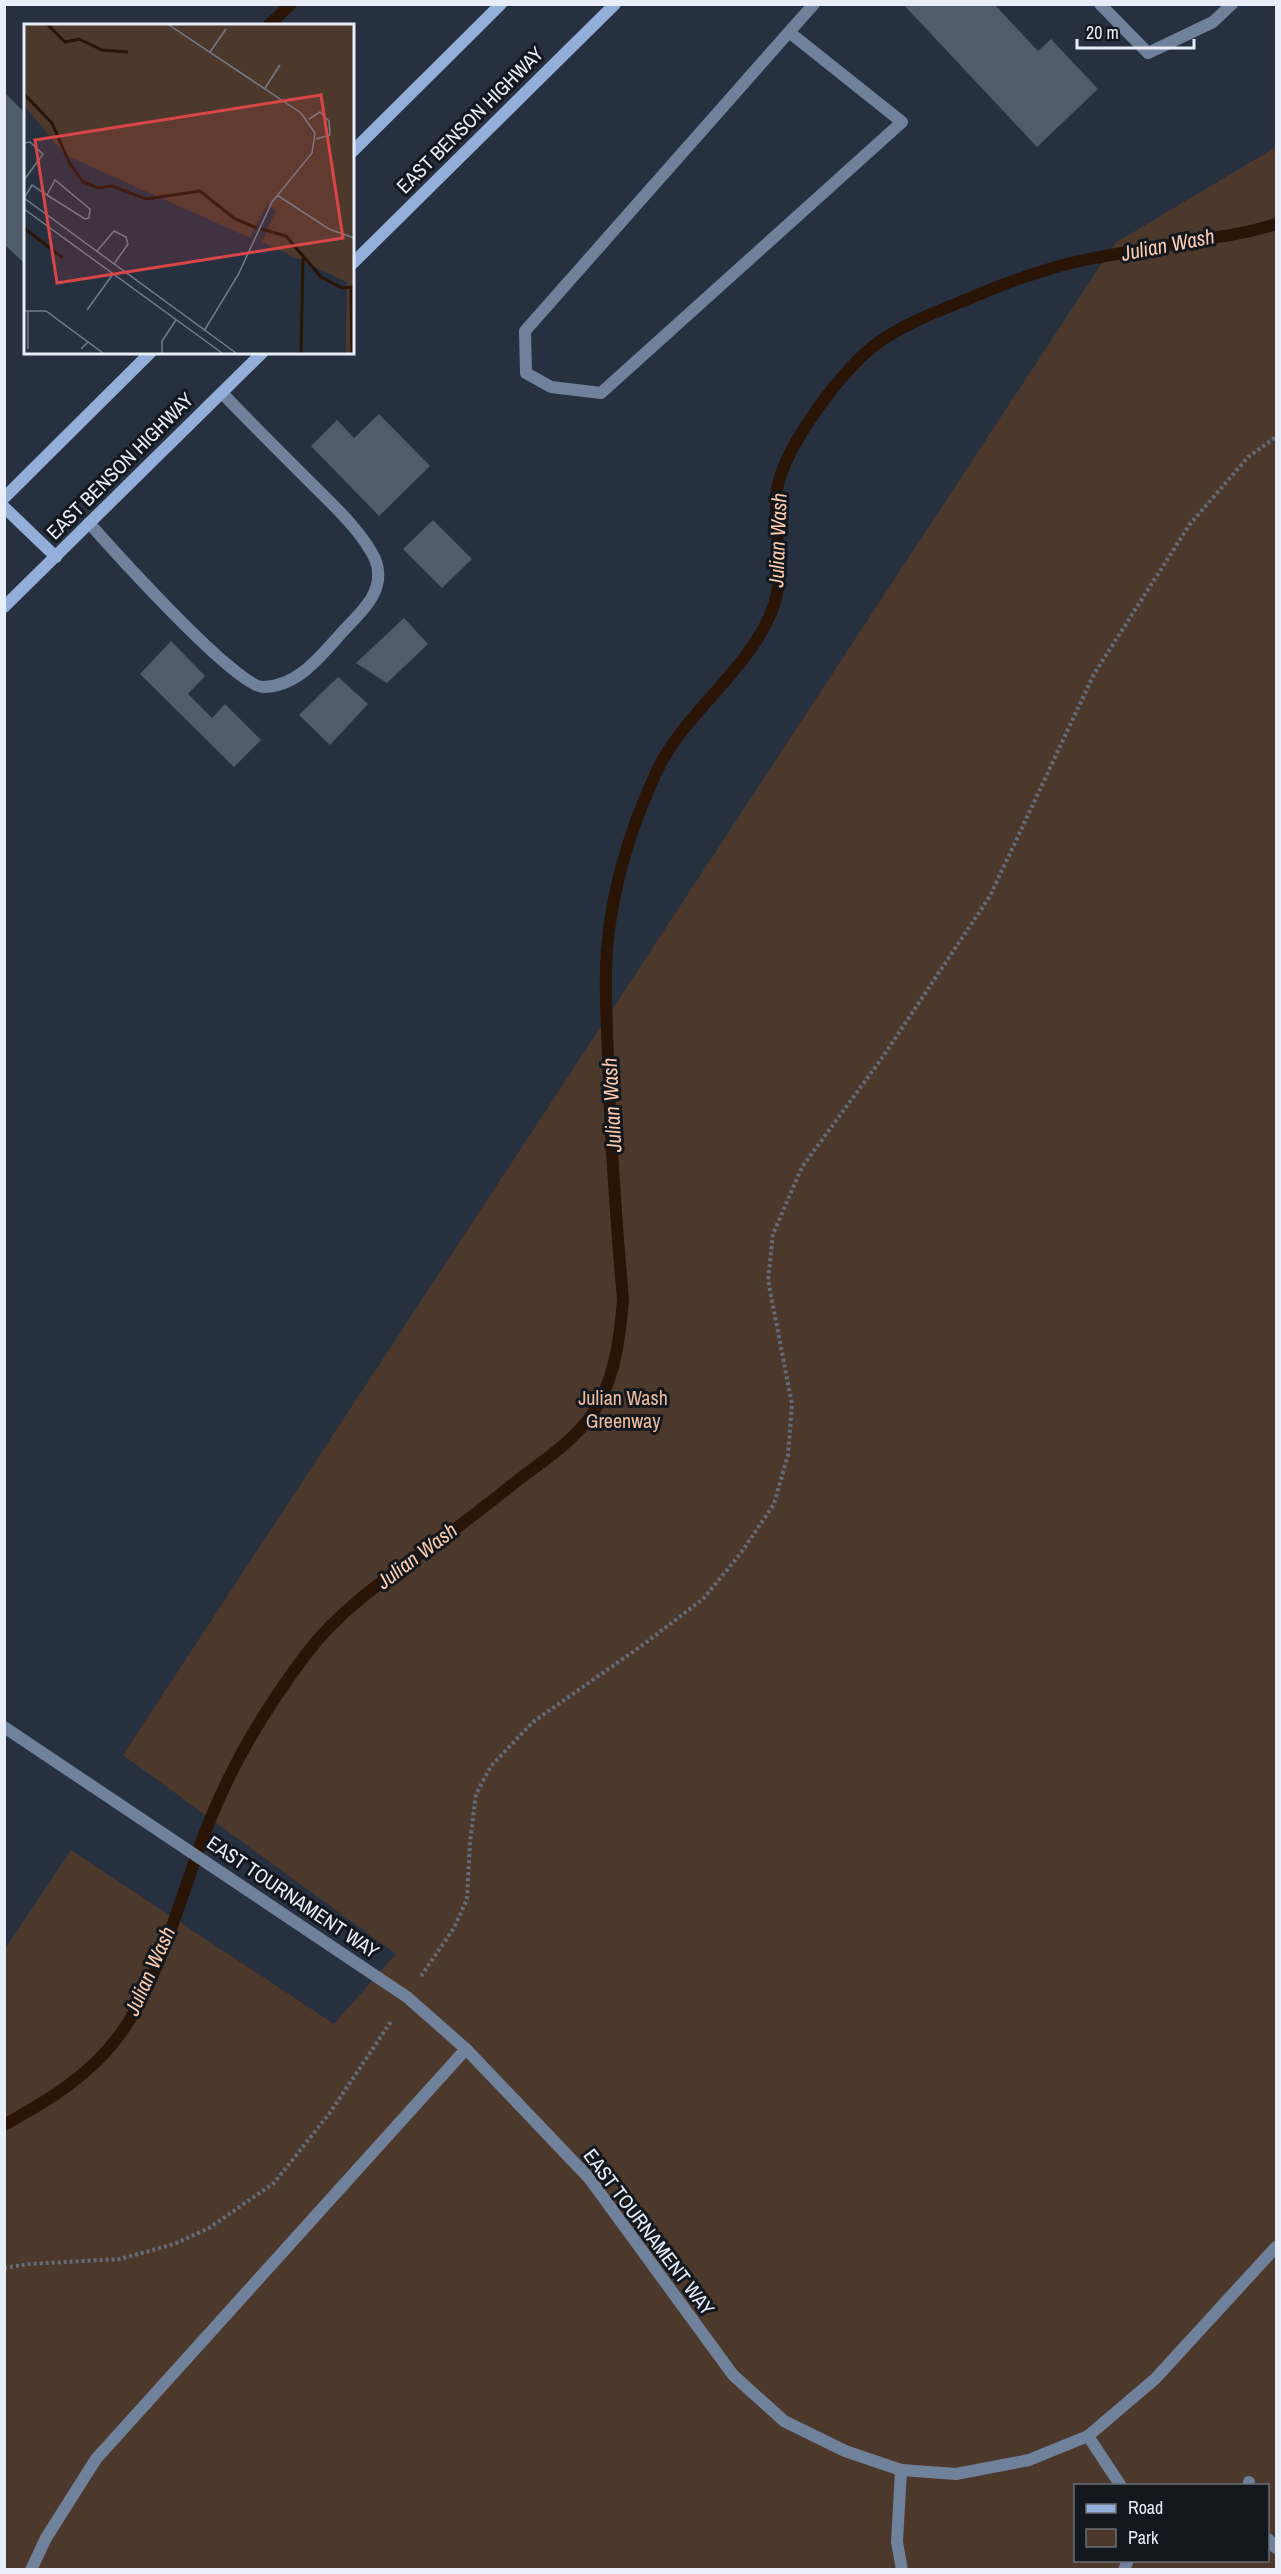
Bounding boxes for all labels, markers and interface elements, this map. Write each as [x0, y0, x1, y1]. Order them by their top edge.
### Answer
scale bar [1077, 12, 1194, 50]
text: 20 m [1086, 20, 1119, 45]
inset map [24, 24, 354, 354]
street label: EAST BENSON HIGHWAY [390, 40, 549, 199]
water label: Julian Wash [1118, 221, 1217, 268]
street label: EAST BENSON HIGHWAY [40, 386, 199, 545]
water label: Julian Wash [761, 492, 794, 589]
water label: Julian Wash [595, 1057, 629, 1154]
park label: Julian Wash Greenway [578, 1384, 668, 1434]
water label: Julian Wash [369, 1516, 463, 1596]
street label: EAST TOURNAMENT WAY [202, 1829, 385, 1964]
water label: Julian Wash [117, 1922, 182, 2021]
street label: EAST TOURNAMENT WAY [578, 2143, 721, 2321]
legend [1074, 2484, 1269, 2562]
text: Road [1128, 2495, 1163, 2520]
text: Park [1128, 2525, 1159, 2550]

